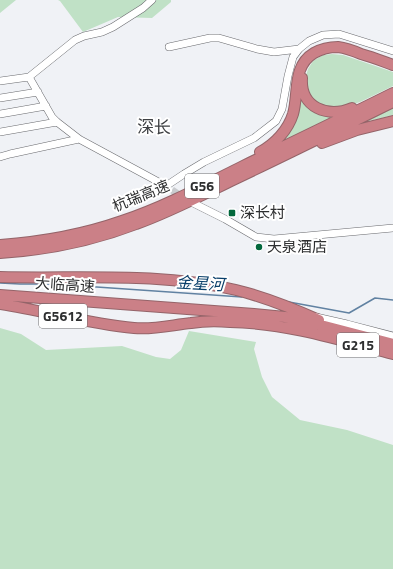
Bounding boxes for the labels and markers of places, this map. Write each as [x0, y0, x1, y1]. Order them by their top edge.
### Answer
place label: 深长村 [240, 201, 285, 224]
marker: 深长村 [227, 208, 237, 218]
place label: 天泉酒店 [267, 235, 327, 258]
marker: 天泉酒店 [254, 242, 264, 252]

